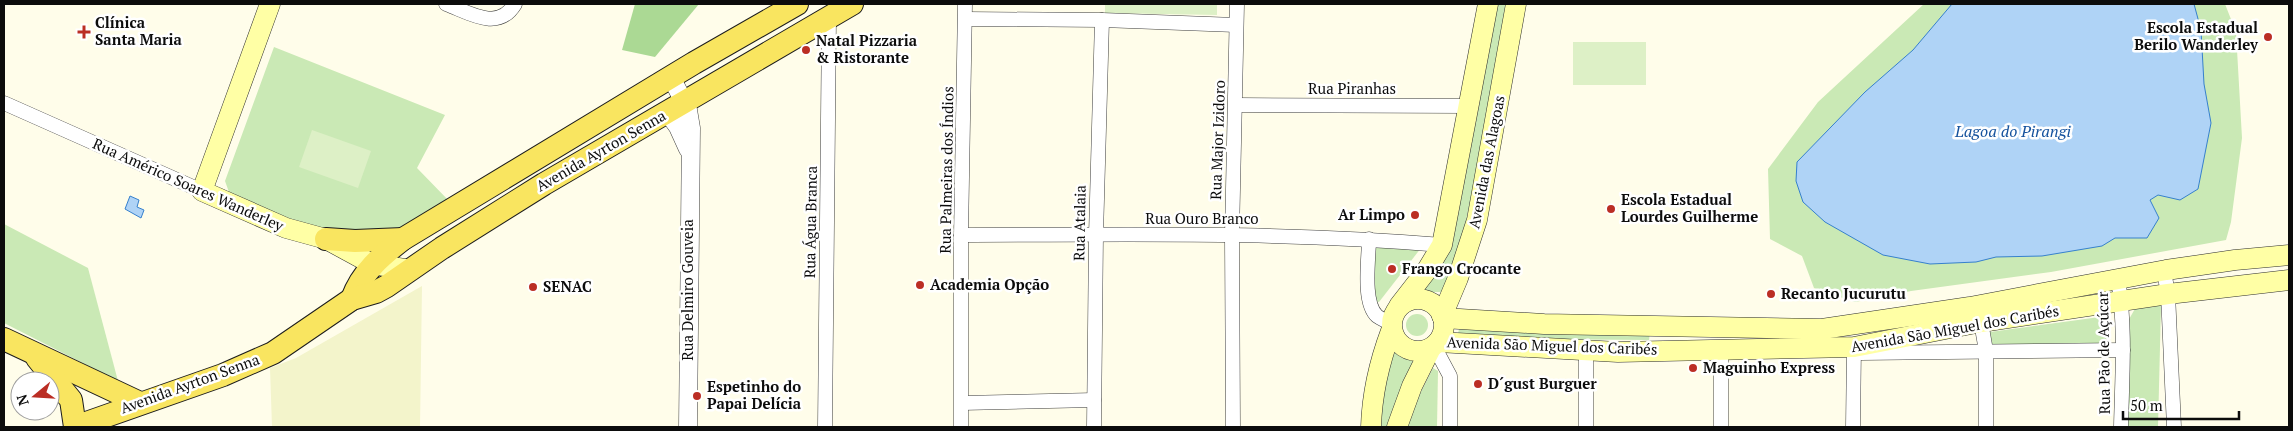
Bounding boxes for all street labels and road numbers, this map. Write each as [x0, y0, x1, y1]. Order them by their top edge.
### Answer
street label: Rua Piranhas [1308, 78, 1396, 98]
street label: Rua Major Izidoro [1205, 80, 1229, 200]
street label: Rua Palmeiras dos Índios [935, 86, 957, 254]
street label: Avenida das Alagoas [1463, 93, 1509, 230]
street label: Avenida Ayrton Senna [532, 105, 669, 195]
street label: Rua Américo Soares Wanderley [90, 133, 287, 235]
street label: Rua Água Branca [799, 165, 821, 278]
street label: Rua Atalaia [1068, 184, 1090, 261]
street label: Rua Ouro Branco [1145, 208, 1259, 228]
street label: Rua Delmiro Gouveia [677, 219, 697, 361]
street label: Rua Pão de Açúcar [2092, 291, 2114, 415]
street label: Avenida São Miguel dos Caribés [1849, 300, 2060, 356]
street label: Avenida São Miguel dos Caribés [1446, 331, 1658, 359]
street label: Avenida Ayrton Senna [117, 348, 262, 418]

